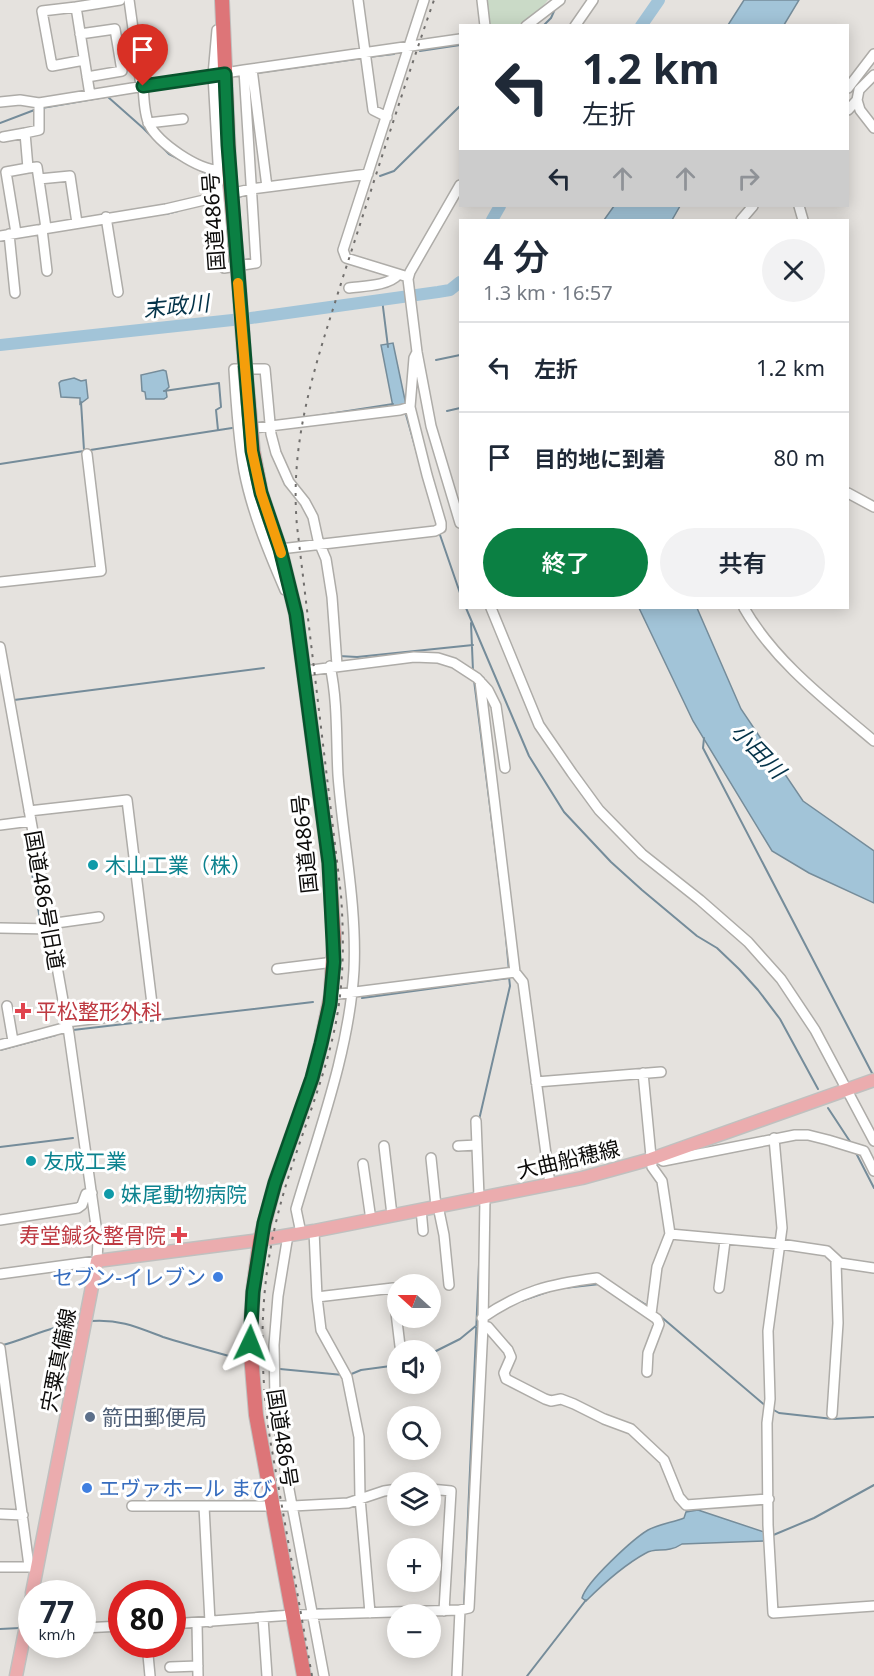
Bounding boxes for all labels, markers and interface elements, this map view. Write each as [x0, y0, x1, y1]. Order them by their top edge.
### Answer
pin [117, 24, 168, 86]
icon: arrive [126, 33, 159, 66]
text: 1.2 km [582, 39, 720, 96]
icon: left [483, 48, 561, 126]
text: 左折 [582, 95, 636, 132]
icon: left [543, 162, 576, 195]
icon: ahead [606, 162, 639, 195]
icon: ahead [669, 162, 702, 195]
icon: right [732, 162, 765, 195]
street label: 国道486号 [196, 172, 230, 272]
text: 4 分 [483, 232, 549, 281]
button: close [762, 239, 825, 302]
text: 1.3 km · 16:57 [483, 279, 613, 306]
water label: 末政川 [142, 286, 212, 323]
icon: left [483, 351, 516, 384]
text: 1.2 km [756, 352, 825, 382]
text: 左折 [534, 353, 578, 383]
icon: arrive [483, 441, 516, 474]
text: 80 m [774, 442, 825, 472]
text: 目的地に到着 [534, 443, 666, 473]
button: 終了 [483, 528, 648, 597]
button: 共有 [660, 528, 825, 597]
water label: 小田川 [725, 716, 794, 786]
street label: 国道486号 [285, 793, 323, 895]
street label: 国道486号旧道 [19, 828, 71, 972]
place label: 木山工業（株） [105, 851, 252, 879]
marker: 木山工業（株） [86, 858, 100, 872]
place label: 平松整形外科 [36, 997, 162, 1025]
marker: 平松整形外科 [14, 1002, 32, 1020]
street label: 大曲船穂線 [514, 1134, 622, 1184]
place label: 友成工業 [43, 1147, 127, 1175]
marker: 友成工業 [24, 1154, 38, 1168]
place label: 妹尾動物病院 [121, 1180, 247, 1208]
marker: 妹尾動物病院 [102, 1187, 116, 1201]
place label: 寿堂鍼灸整骨院 [19, 1221, 166, 1249]
marker: 寿堂鍼灸整骨院 [170, 1226, 188, 1244]
place label: セブン-イレブン [52, 1263, 206, 1291]
marker: セブン-イレブン [211, 1270, 225, 1284]
north arrow [387, 1274, 441, 1328]
map controls [387, 1274, 441, 1658]
street label: 宍粟真備線 [34, 1306, 82, 1414]
position arrow [218, 1311, 282, 1375]
button: sound [387, 1340, 441, 1394]
street label: 国道486号 [261, 1387, 305, 1489]
place label: 箭田郵便局 [102, 1403, 207, 1431]
button: search [387, 1406, 441, 1460]
marker: 箭田郵便局 [83, 1410, 97, 1424]
button: layers [387, 1472, 441, 1526]
place label: エヴァホール まび [99, 1474, 272, 1502]
marker: エヴァホール まび [80, 1481, 94, 1495]
button: + [387, 1538, 441, 1592]
speed limit sign: 80 [108, 1580, 186, 1658]
text: 77 [40, 1591, 74, 1632]
button: − [387, 1604, 441, 1658]
text: km/h [39, 1624, 75, 1644]

